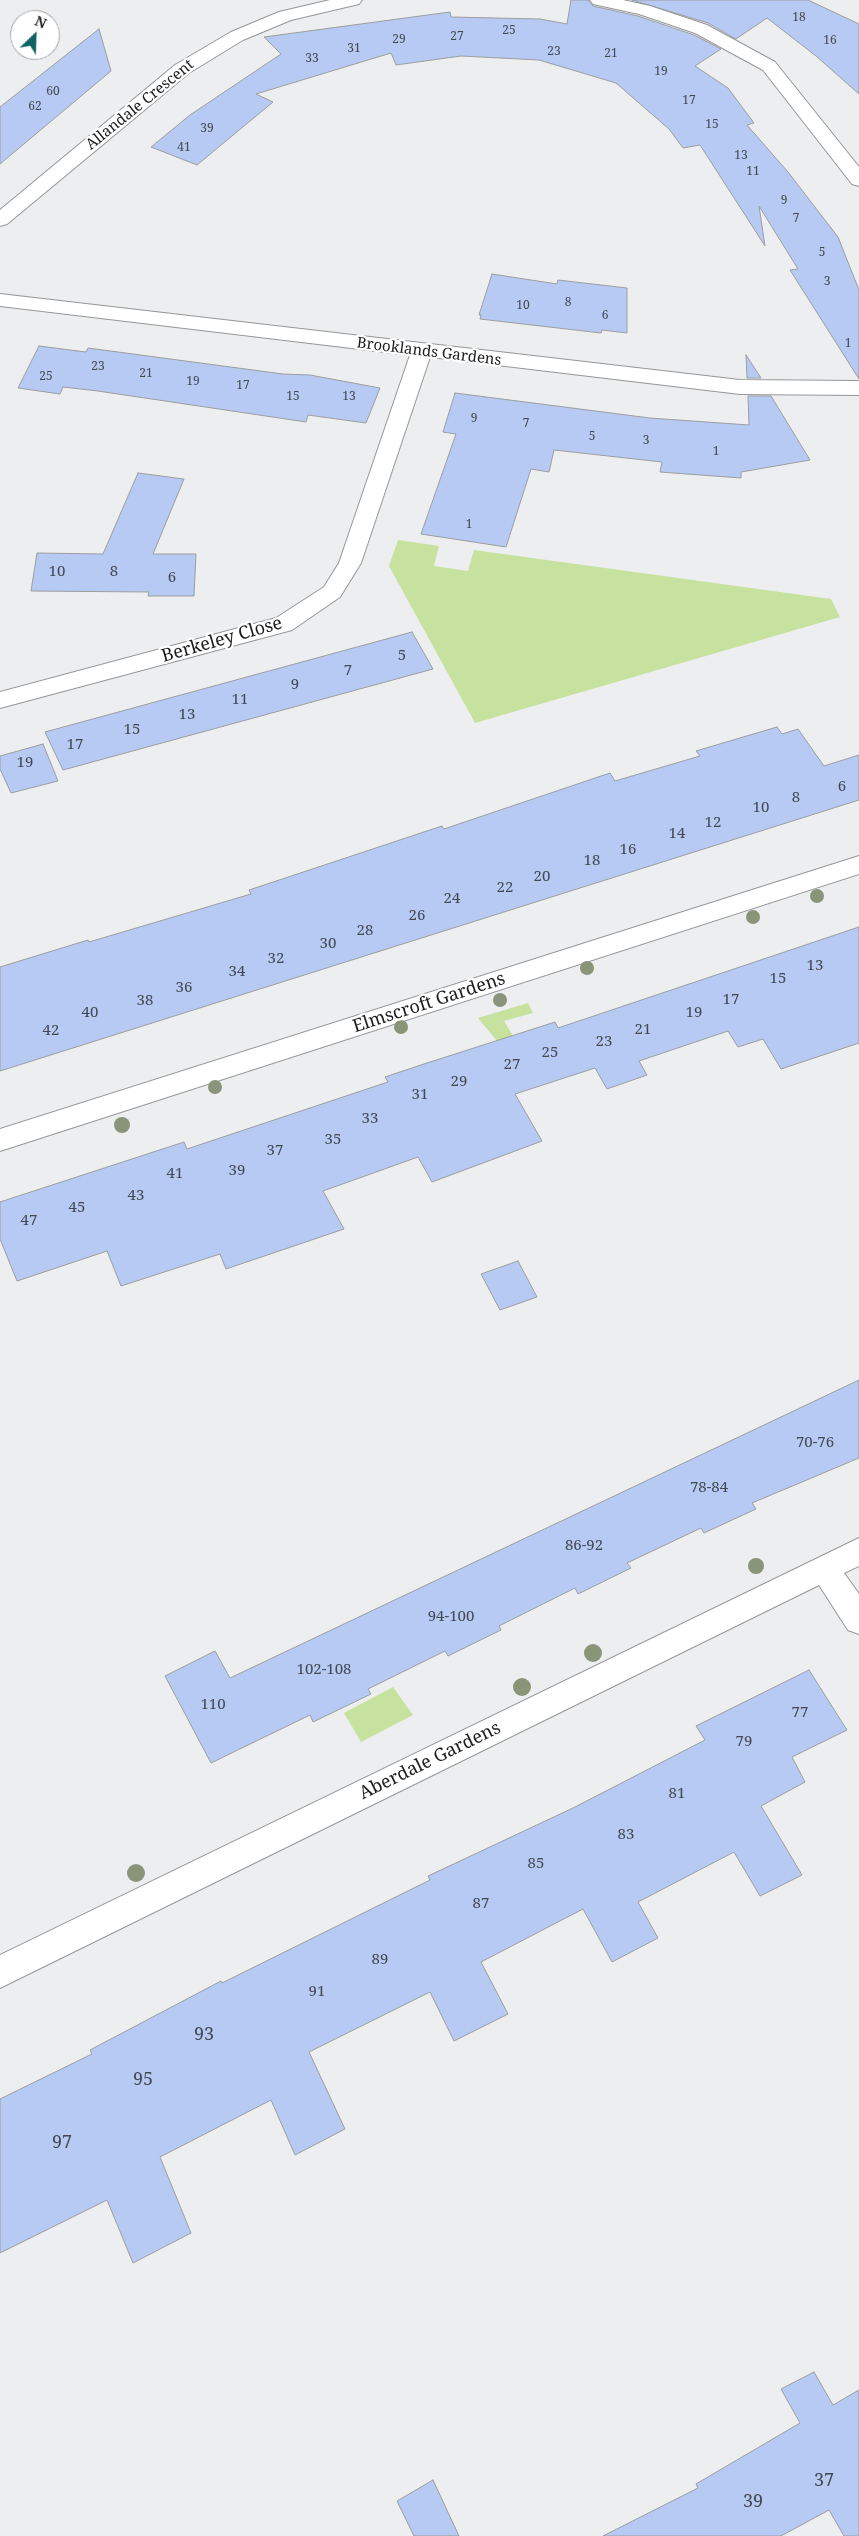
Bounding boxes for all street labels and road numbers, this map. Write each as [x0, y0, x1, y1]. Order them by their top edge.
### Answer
street label: Allandale Crescent [82, 56, 198, 154]
street label: Brooklands Gardens [356, 334, 502, 370]
street label: Berkeley Close [159, 612, 285, 668]
street label: Elmscroft Gardens [350, 968, 508, 1038]
street label: Aberdale Gardens [356, 1717, 504, 1805]

